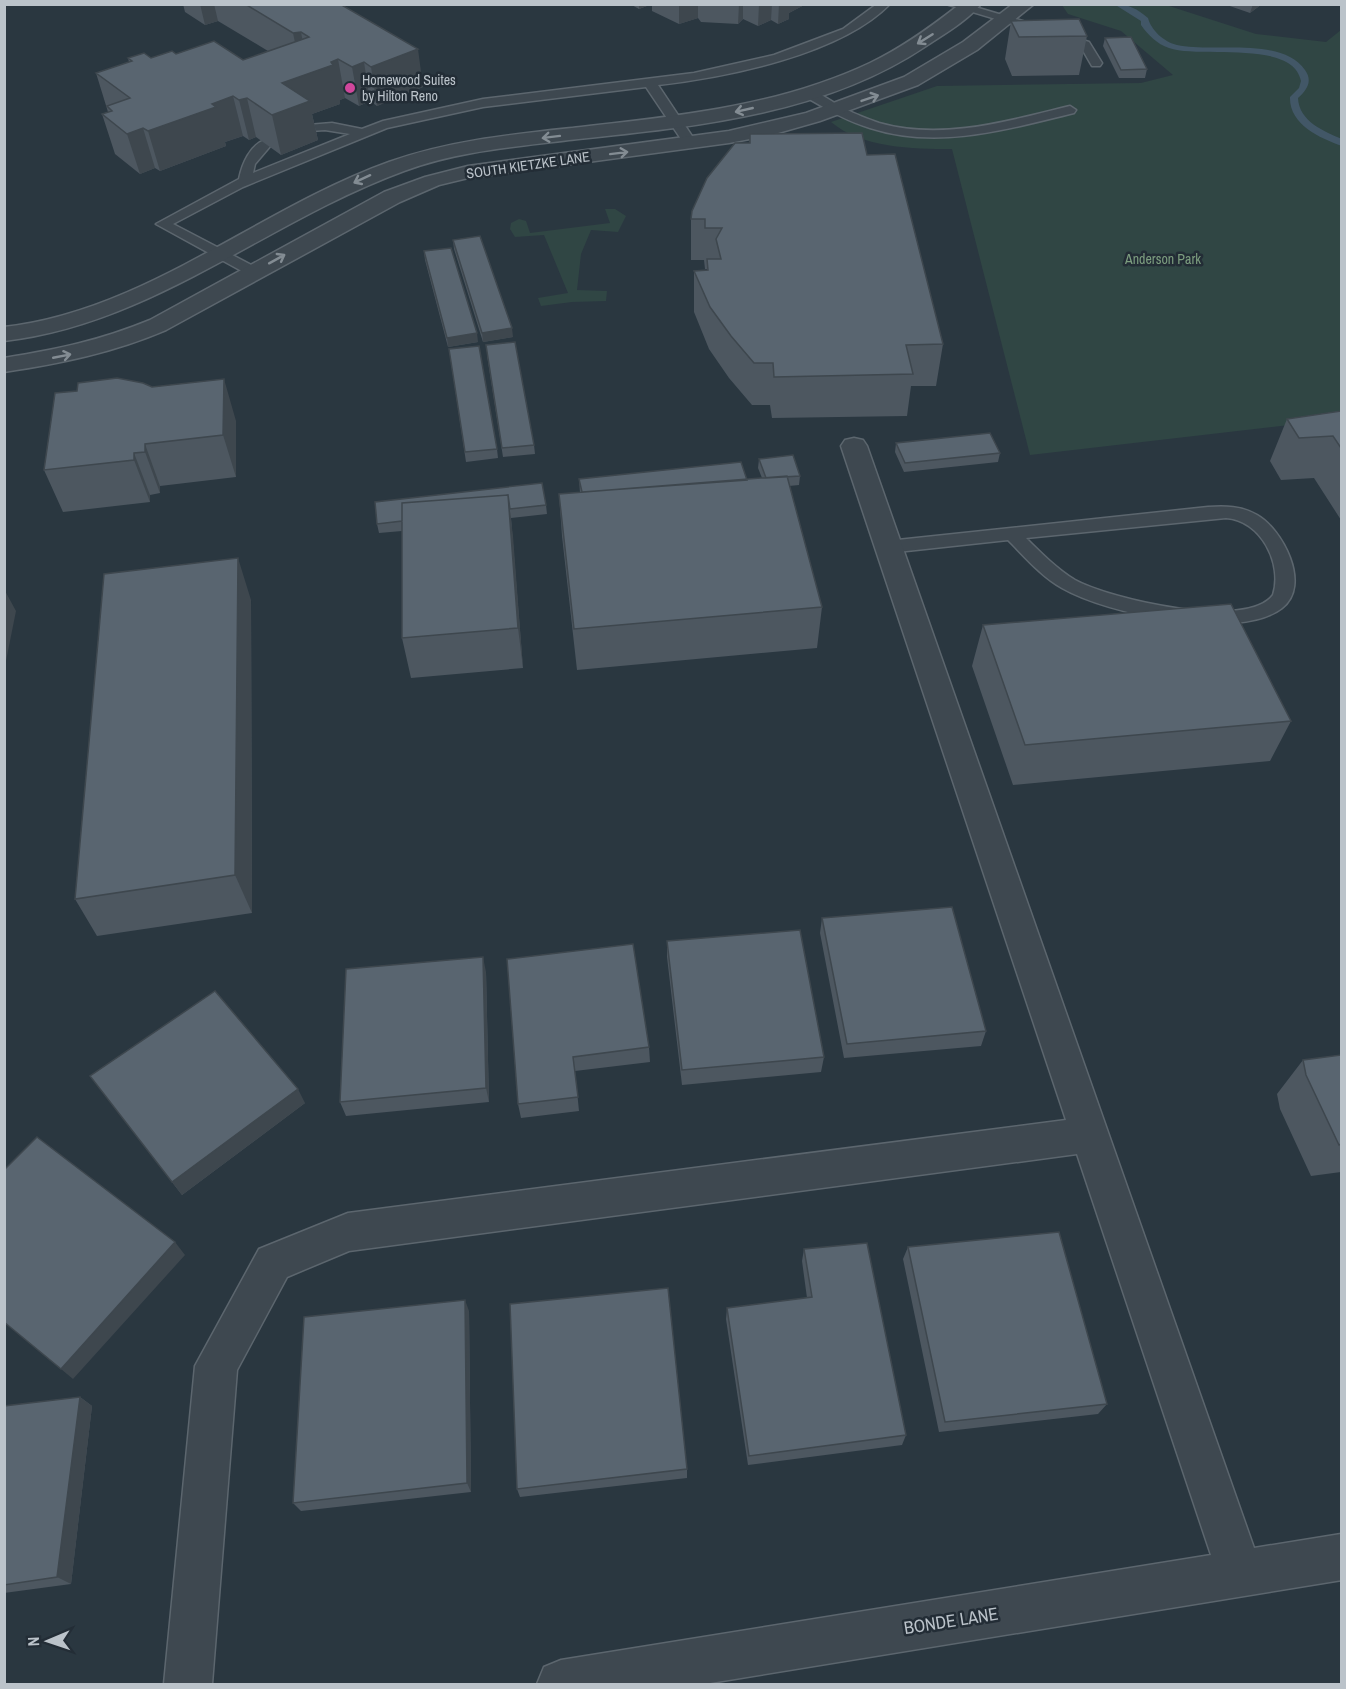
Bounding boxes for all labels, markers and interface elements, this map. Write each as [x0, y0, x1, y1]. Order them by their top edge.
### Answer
one-way arrow [917, 33, 934, 45]
place label: Homewood Suites by Hilton Reno [362, 71, 456, 105]
marker: Homewood Suites by Hilton Reno [343, 81, 357, 95]
one-way arrow [860, 91, 879, 102]
one-way arrow [735, 104, 754, 116]
one-way arrow [542, 131, 562, 142]
street label: SOUTH KIETZKE LANE [465, 147, 591, 183]
one-way arrow [609, 147, 628, 158]
one-way arrow [353, 174, 371, 185]
park label: Anderson Park [1124, 250, 1201, 268]
one-way arrow [268, 253, 285, 265]
one-way arrow [52, 350, 72, 361]
street label: BONDE LANE [902, 1601, 1000, 1640]
north arrow [18, 1611, 78, 1671]
text: N [22, 1636, 44, 1647]

